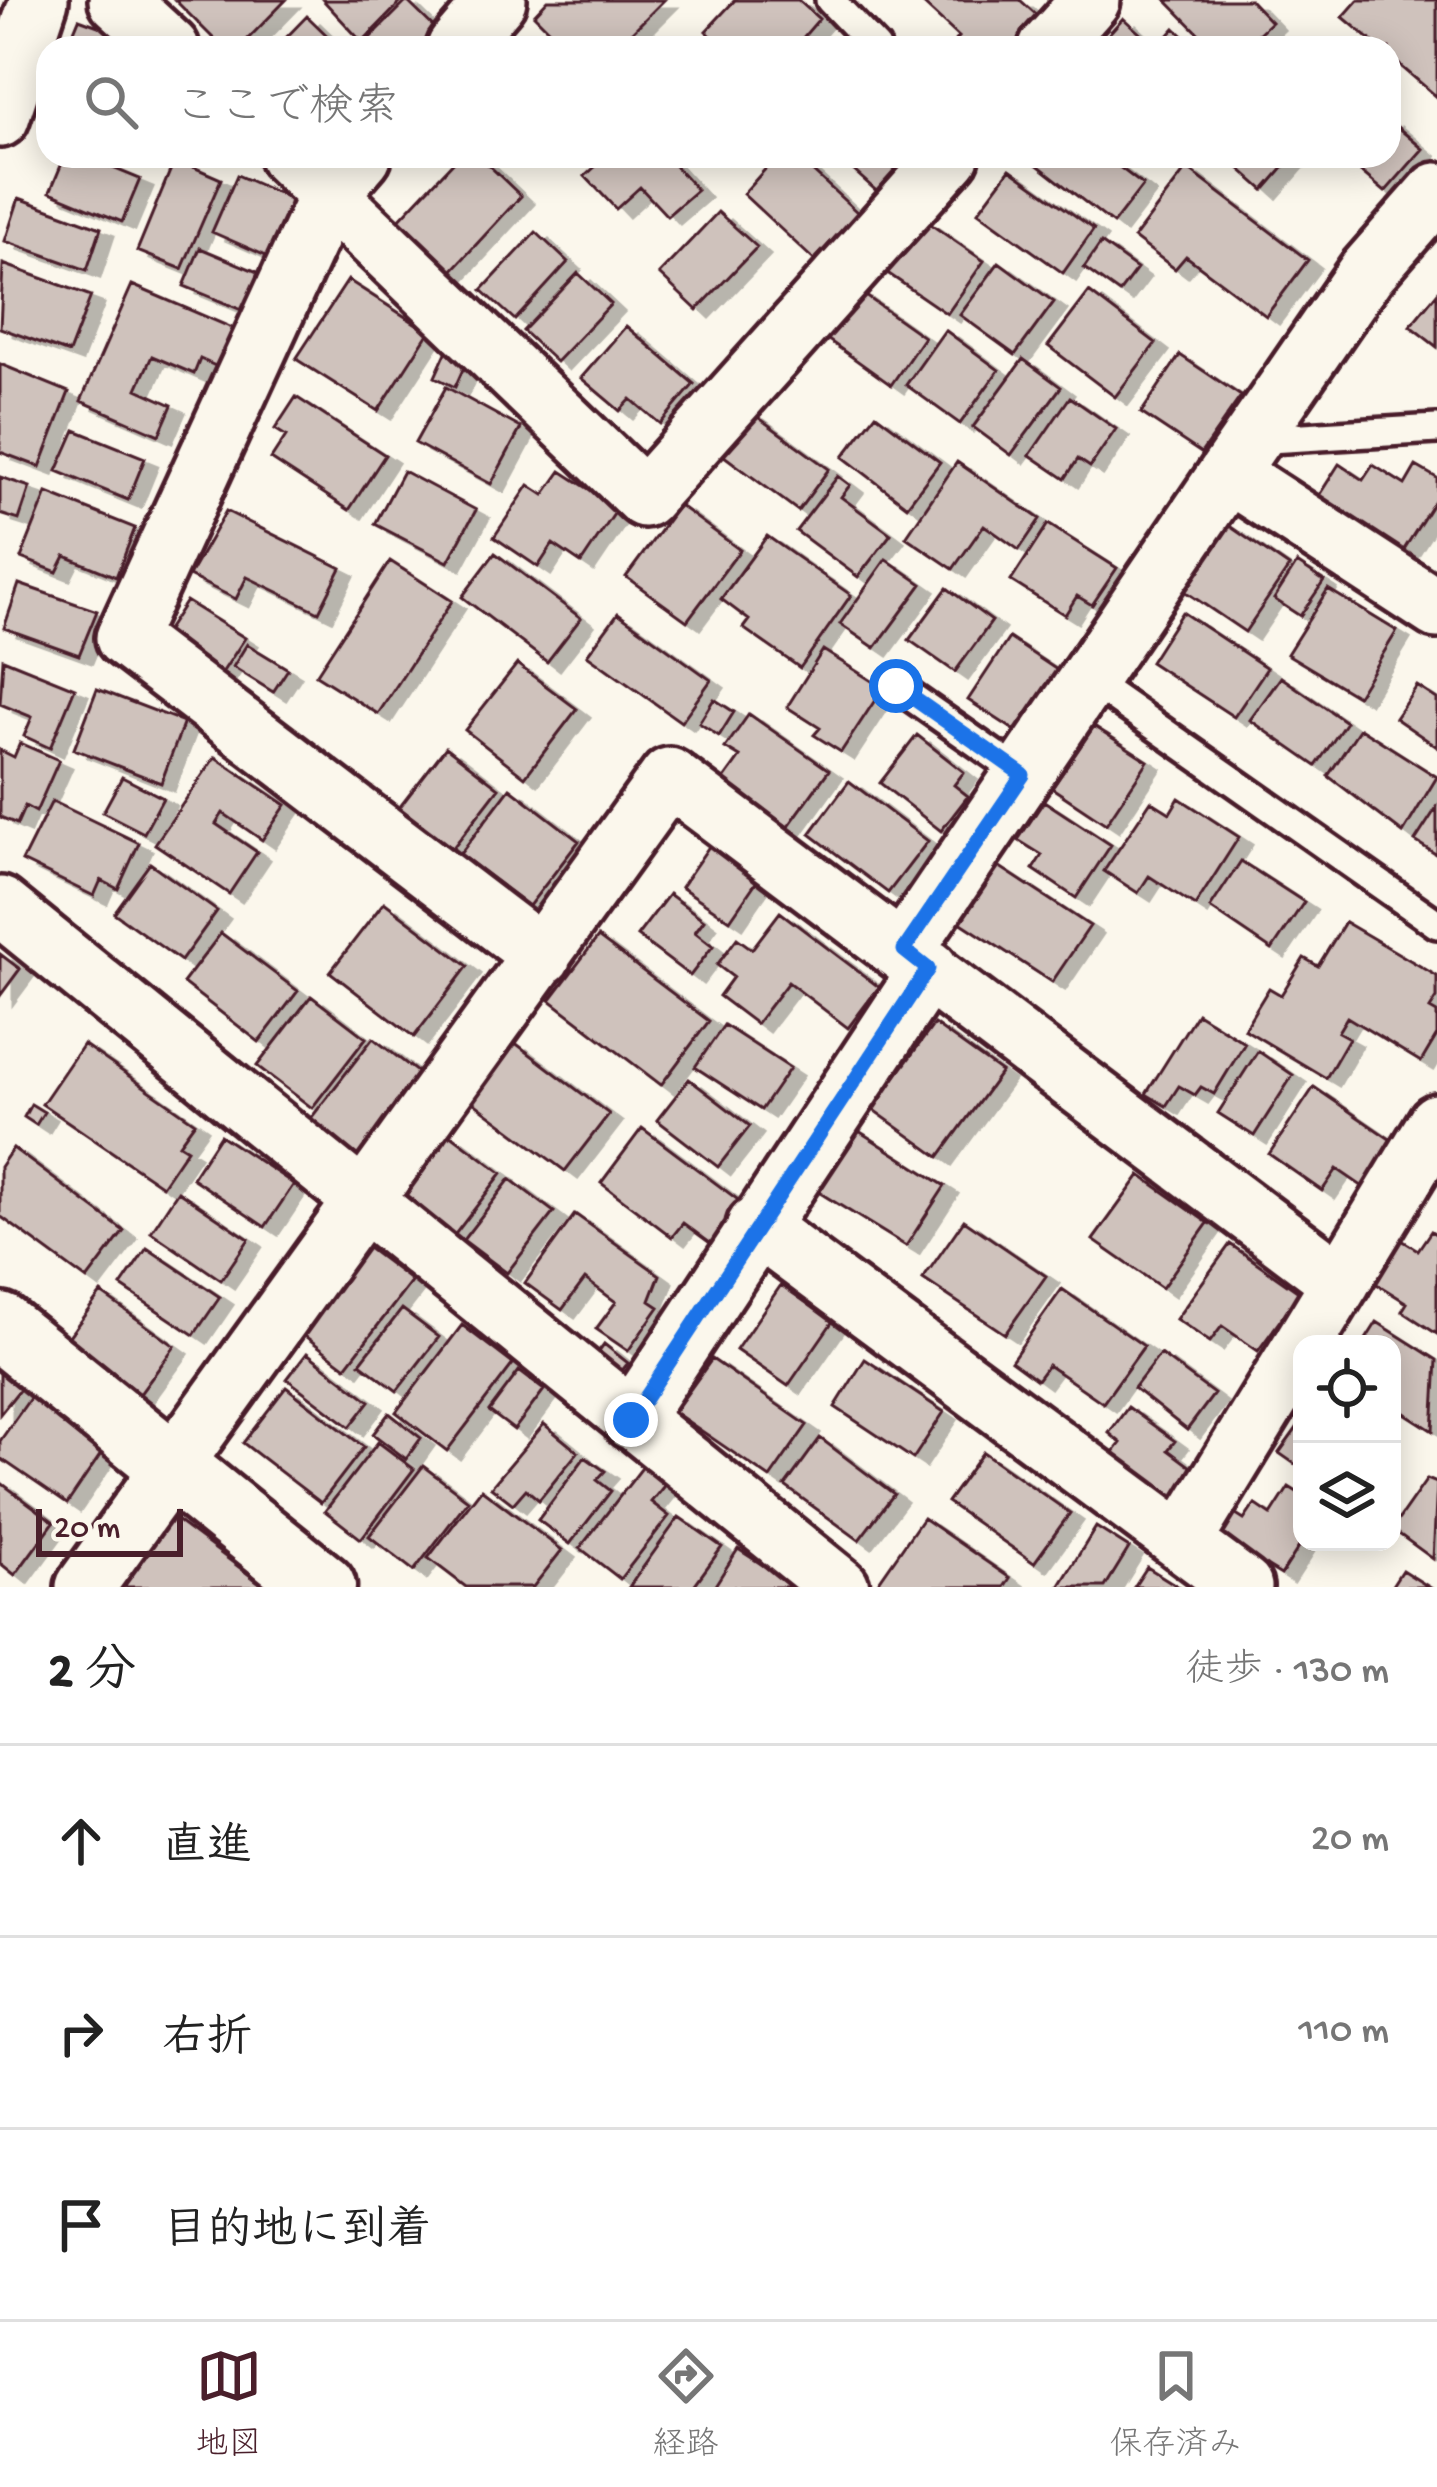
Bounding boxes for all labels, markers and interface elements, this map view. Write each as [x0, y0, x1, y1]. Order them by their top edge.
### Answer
search box [36, 36, 1401, 168]
icon: search [78, 69, 144, 135]
text: ここで検索 [174, 84, 399, 137]
route start [869, 659, 923, 713]
map controls [1293, 1335, 1401, 1551]
button: locate [1293, 1335, 1401, 1443]
route end [604, 1393, 658, 1447]
button: layers [1293, 1443, 1401, 1551]
scale bar [36, 1503, 183, 1556]
text: 20 m [54, 1511, 120, 1549]
text: 2 分 [48, 1645, 136, 1705]
text: 徒歩 · 130 m [1185, 1650, 1389, 1696]
icon: ahead [48, 1808, 114, 1874]
text: 20 m [1311, 1818, 1389, 1864]
text: 直進 [162, 1823, 252, 1876]
icon: right [48, 2000, 114, 2066]
text: 110 m [1298, 2010, 1389, 2056]
text: 右折 [162, 2015, 252, 2068]
icon: arrive [48, 2192, 114, 2258]
text: 目的地に到着 [162, 2207, 432, 2260]
tab: 地図 [196, 2343, 262, 2466]
tab: 経路 [653, 2343, 719, 2466]
tab: 保存済み [1110, 2343, 1242, 2466]

